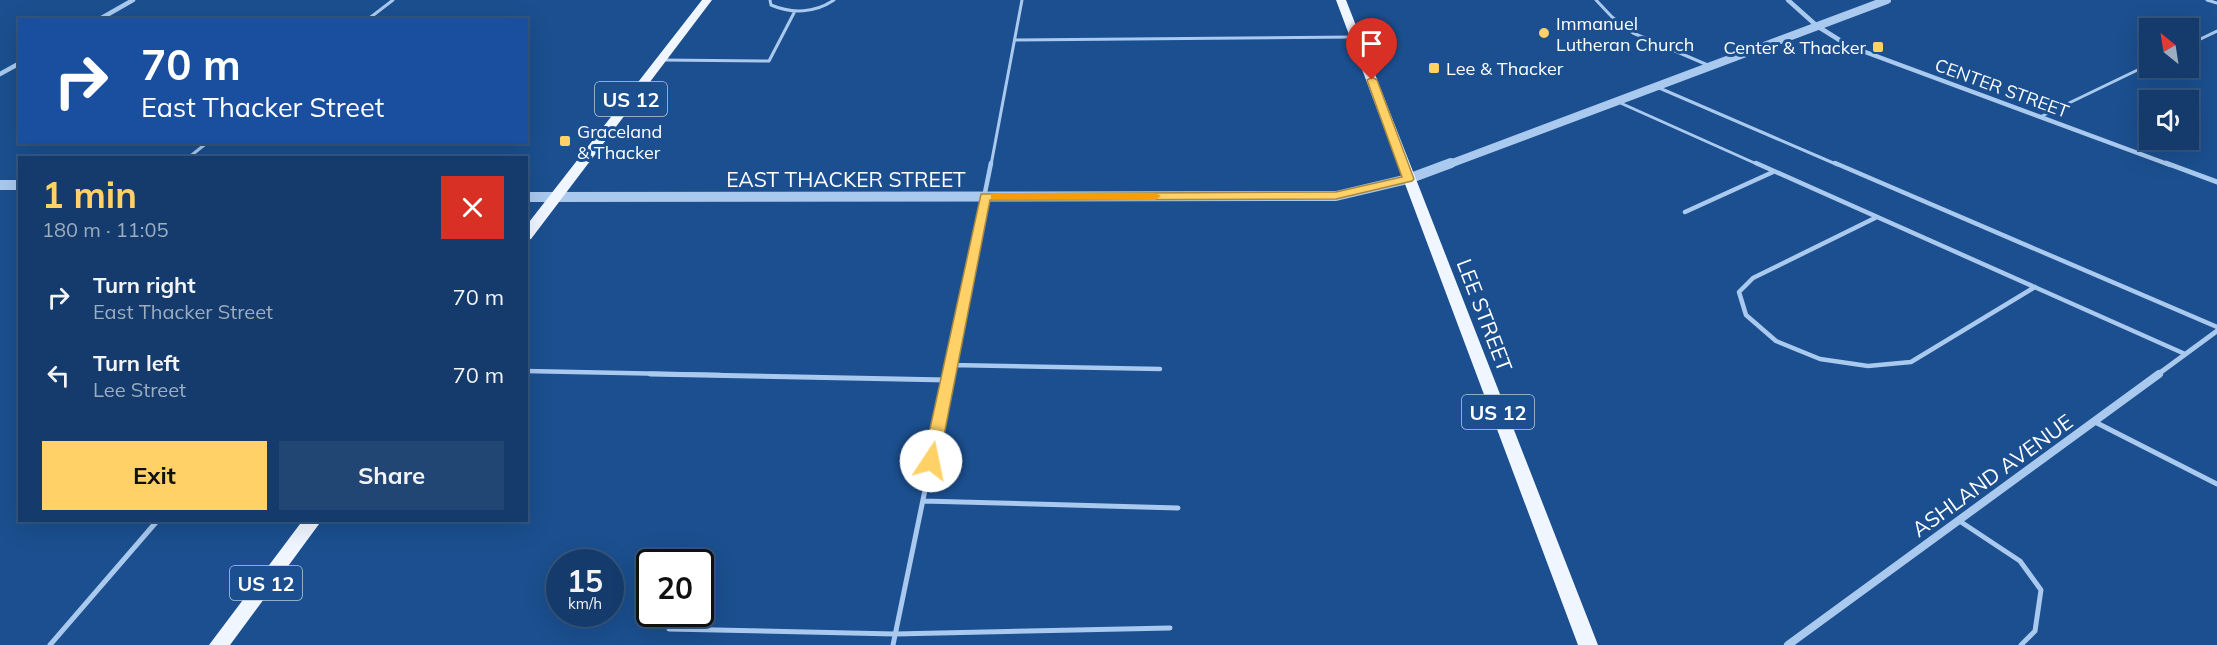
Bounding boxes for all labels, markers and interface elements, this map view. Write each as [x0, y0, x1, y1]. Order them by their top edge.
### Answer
place label: Immanuel Lutheran Church [1556, 12, 1694, 56]
pin [1346, 18, 1397, 80]
north arrow [2139, 18, 2199, 78]
map controls [2139, 18, 2199, 150]
marker: Immanuel Lutheran Church [1537, 26, 1551, 40]
icon: arrive [1355, 27, 1388, 60]
place label: Center & Thacker [1723, 36, 1866, 59]
text: 70 m [141, 38, 241, 91]
marker: Center & Thacker [1871, 40, 1885, 54]
icon: right [42, 42, 120, 120]
street label: CENTER STREET [1932, 53, 2072, 123]
place label: Lee & Thacker [1446, 57, 1564, 80]
marker: Lee & Thacker [1427, 61, 1441, 75]
road number: US 12 [595, 82, 667, 116]
text: East Thacker Street [141, 90, 384, 124]
button: sound [2139, 90, 2199, 150]
place label: Graceland & Thacker [577, 120, 662, 164]
marker: Graceland & Thacker [558, 134, 572, 148]
street label: EAST THACKER STREET [726, 166, 966, 192]
text: 1 min [42, 172, 137, 217]
button: close [441, 176, 504, 239]
text: 180 m · 11:05 [42, 217, 168, 242]
street label: LEE STREET [1452, 255, 1519, 375]
text: Turn right [93, 271, 196, 299]
icon: right [42, 281, 75, 314]
text: 70 m [453, 283, 504, 311]
text: East Thacker Street [93, 299, 273, 324]
text: Turn left [93, 349, 180, 377]
icon: left [42, 359, 75, 392]
text: 70 m [453, 361, 504, 389]
text: Lee Street [93, 377, 186, 402]
road number: US 12 [1462, 395, 1534, 429]
street label: ASHLAND AVENUE [1907, 408, 2077, 542]
position arrow [899, 429, 963, 493]
button: Exit [42, 441, 267, 510]
button: Share [279, 441, 504, 510]
speed limit sign: 20 [636, 549, 714, 627]
text: 15 [567, 562, 603, 600]
road number: US 12 [230, 566, 302, 600]
text: km/h [568, 594, 602, 613]

